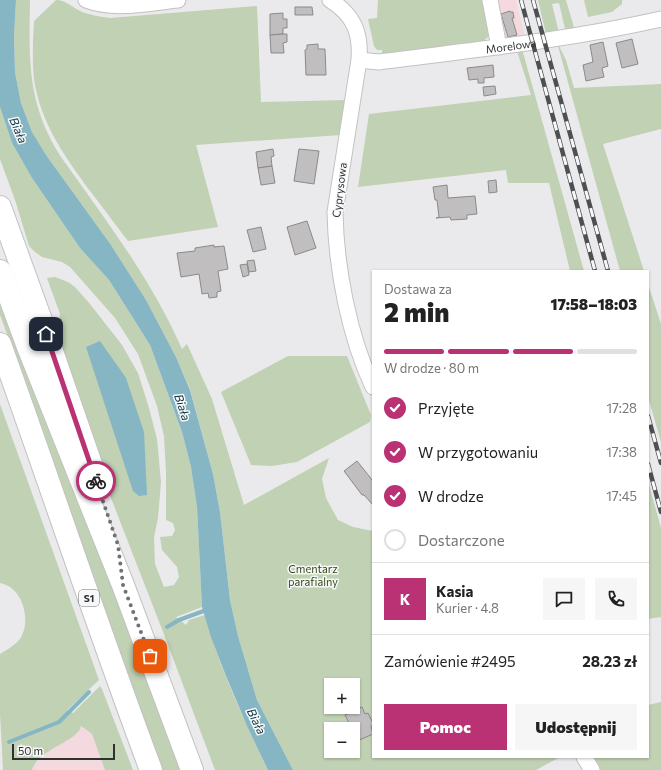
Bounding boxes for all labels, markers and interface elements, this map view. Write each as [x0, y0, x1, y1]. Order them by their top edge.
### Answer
street label: Morelowa [485, 35, 537, 55]
water label: Biała [7, 115, 31, 145]
street label: Cyprysowa [329, 162, 349, 218]
text: Dostawa za [384, 281, 452, 297]
text: 17:58–18:03 [550, 295, 637, 313]
text: 2 min [384, 296, 449, 327]
pin [29, 317, 63, 351]
icon: home [35, 323, 57, 345]
text: W drodze · 80 m [384, 360, 479, 376]
water label: Biała [172, 392, 194, 422]
icon: check [384, 397, 406, 419]
text: Przyjęte [418, 399, 474, 417]
text: 17:28 [606, 400, 637, 416]
icon: check [384, 441, 406, 463]
text: W przygotowaniu [418, 443, 538, 461]
text: 17:38 [606, 444, 637, 460]
courier [76, 461, 116, 501]
icon: bike [85, 470, 107, 492]
icon: check [384, 485, 406, 507]
text: W drodze [418, 487, 484, 505]
text: 17:45 [606, 488, 637, 504]
text: Dostarczone [418, 531, 505, 549]
park label: Cmentarz parafialny [288, 562, 338, 588]
button: chat [543, 578, 585, 620]
button: phone [595, 578, 637, 620]
text: Kasia [436, 582, 473, 600]
road number: S1 [79, 590, 99, 606]
text: K [400, 590, 410, 608]
text: Kurier · 4.8 [436, 600, 499, 616]
pin [133, 639, 167, 673]
icon: bag [139, 645, 161, 667]
text: Zamówienie #2495 [384, 652, 516, 670]
text: 28.23 zł [582, 652, 637, 670]
map controls [324, 678, 360, 758]
button: + [324, 678, 360, 714]
button: Pomoc [384, 704, 507, 750]
button: Udostępnij [515, 704, 637, 750]
water label: Biała [245, 706, 269, 736]
button: − [324, 722, 360, 758]
scale bar [12, 742, 115, 761]
text: 50 m [18, 744, 43, 757]

